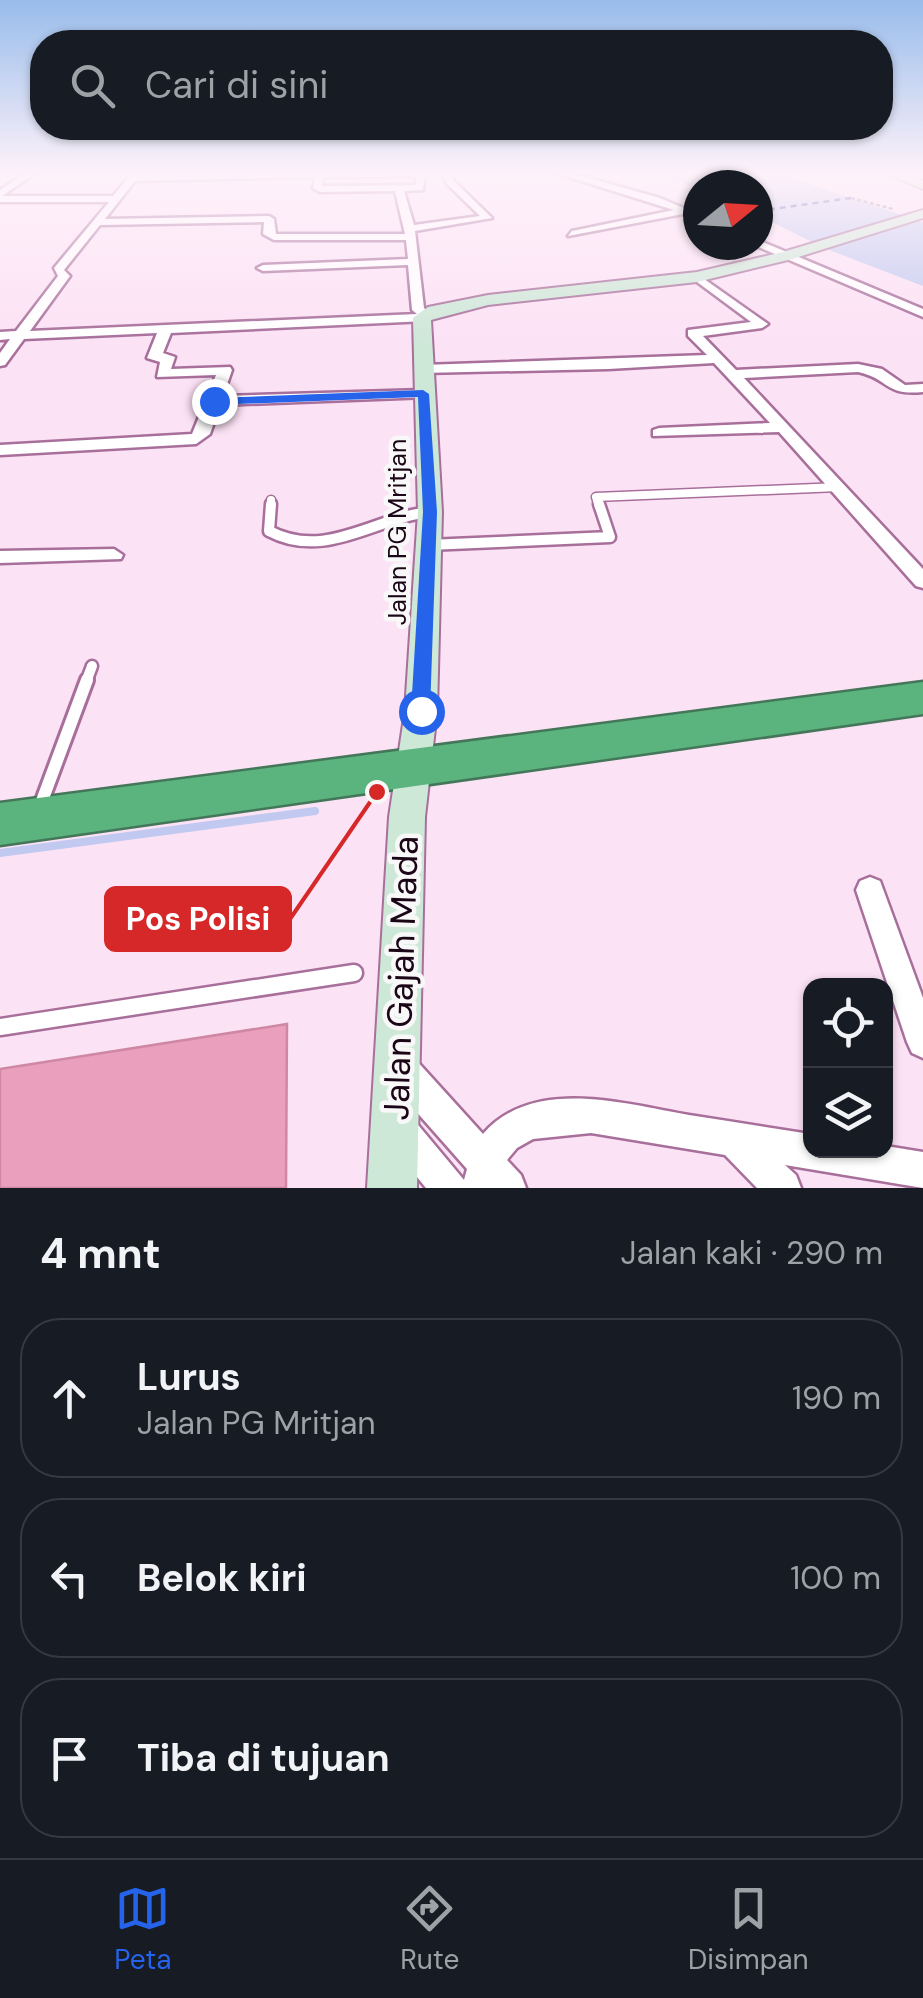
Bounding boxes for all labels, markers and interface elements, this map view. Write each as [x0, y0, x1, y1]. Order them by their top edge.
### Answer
search box [30, 30, 893, 140]
icon: search [65, 58, 120, 113]
text: Cari di sini [145, 60, 328, 110]
north arrow [683, 170, 773, 260]
route end [192, 379, 238, 425]
street label: Jalan PG Mritjan [381, 439, 414, 625]
route start [399, 689, 445, 735]
street label: Jalan Gajah Mada [373, 835, 429, 1121]
callout: Pos Polisi [106, 888, 290, 950]
text: Pos Polisi [126, 898, 270, 940]
map controls [803, 978, 893, 1158]
button: locate [803, 978, 893, 1068]
button: layers [803, 1068, 893, 1158]
text: 4 mnt [40, 1226, 161, 1281]
text: Jalan kaki · 290 m [620, 1232, 883, 1274]
text: Lurus [137, 1352, 241, 1402]
icon: ahead [42, 1371, 97, 1426]
text: 190 m [792, 1377, 881, 1419]
text: Jalan PG Mritjan [137, 1402, 376, 1444]
icon: left [42, 1551, 97, 1606]
text: Belok kiri [137, 1553, 307, 1603]
text: 100 m [790, 1557, 881, 1599]
icon: arrive [42, 1731, 97, 1786]
text: Tiba di tujuan [137, 1733, 390, 1783]
tab: Peta [114, 1881, 171, 1978]
tab: Rute [400, 1881, 459, 1978]
tab: Disimpan [688, 1881, 809, 1978]

